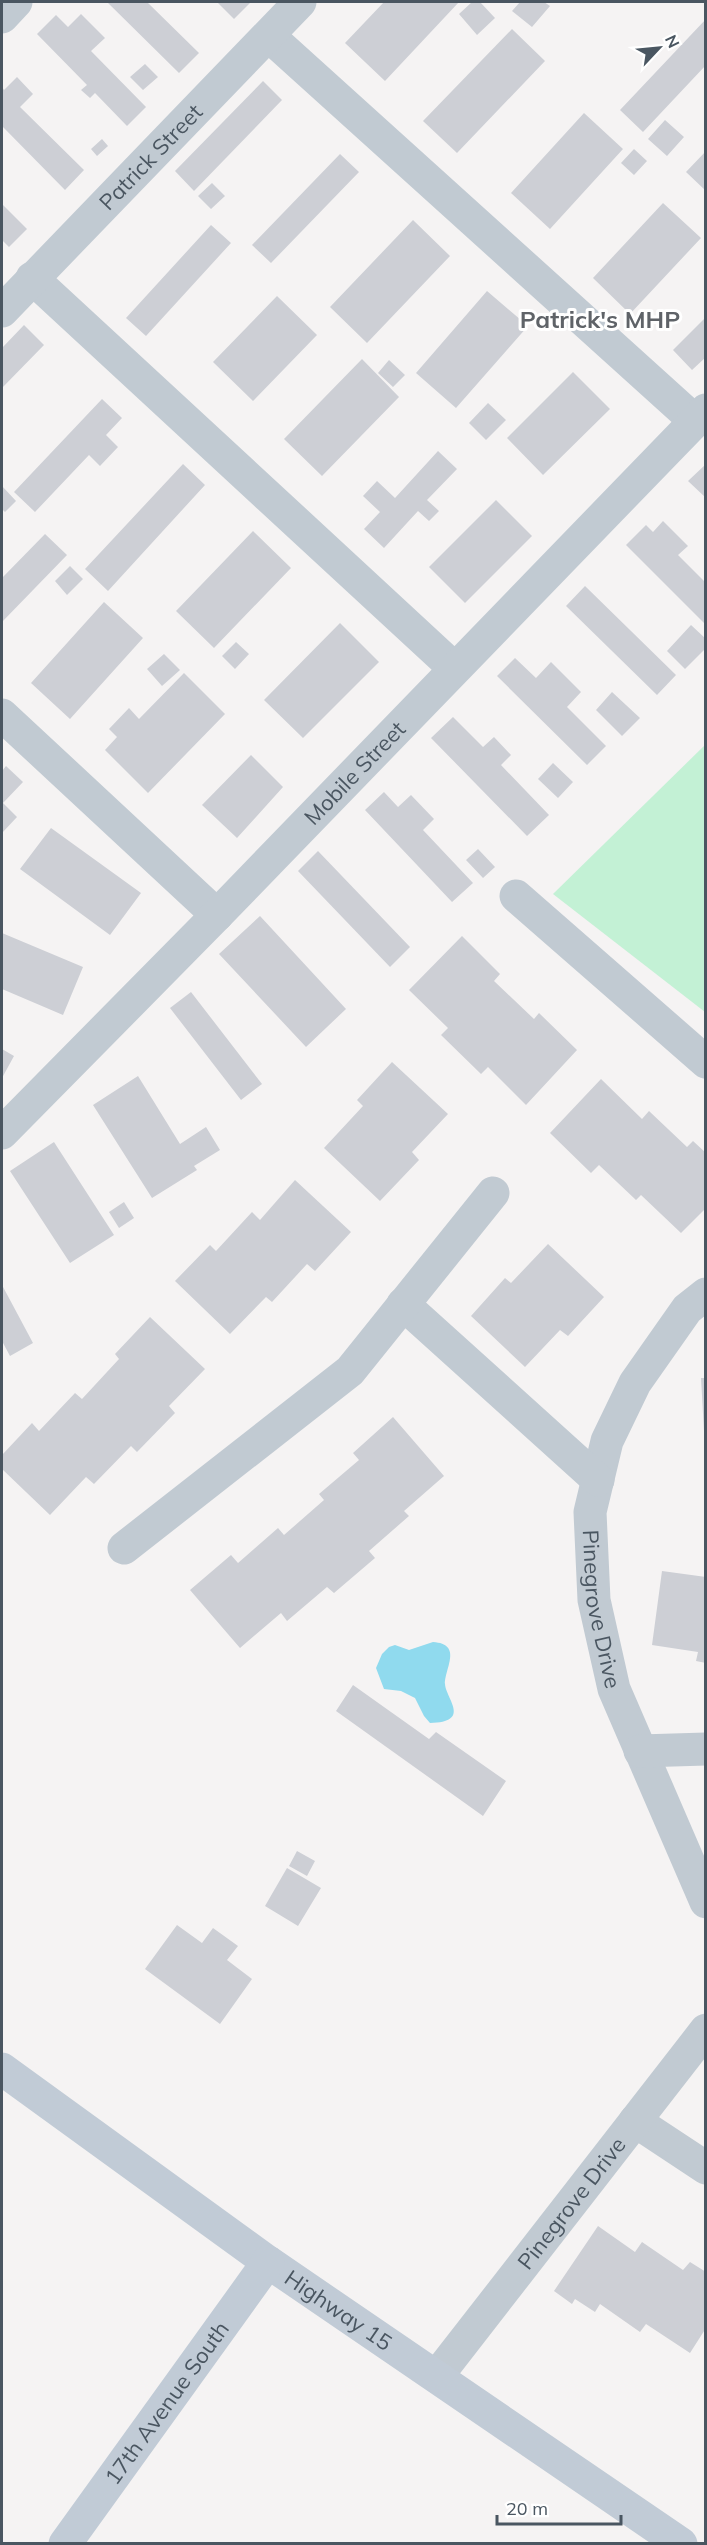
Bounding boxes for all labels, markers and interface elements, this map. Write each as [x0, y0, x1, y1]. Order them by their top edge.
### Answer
north arrow [629, 18, 689, 78]
text: N [661, 32, 684, 51]
street label: Patrick Street [93, 98, 208, 216]
district label: Patrick's MHP [520, 304, 680, 334]
street label: Mobile Street [298, 715, 411, 831]
street label: Pinegrove Drive [577, 1529, 627, 1691]
street label: Pinegrove Drive [511, 2131, 632, 2275]
street label: Highway 15 [279, 2264, 398, 2357]
street label: 17th Avenue South [98, 2316, 235, 2490]
scale bar [497, 2488, 622, 2526]
text: 20 m [506, 2497, 548, 2520]

